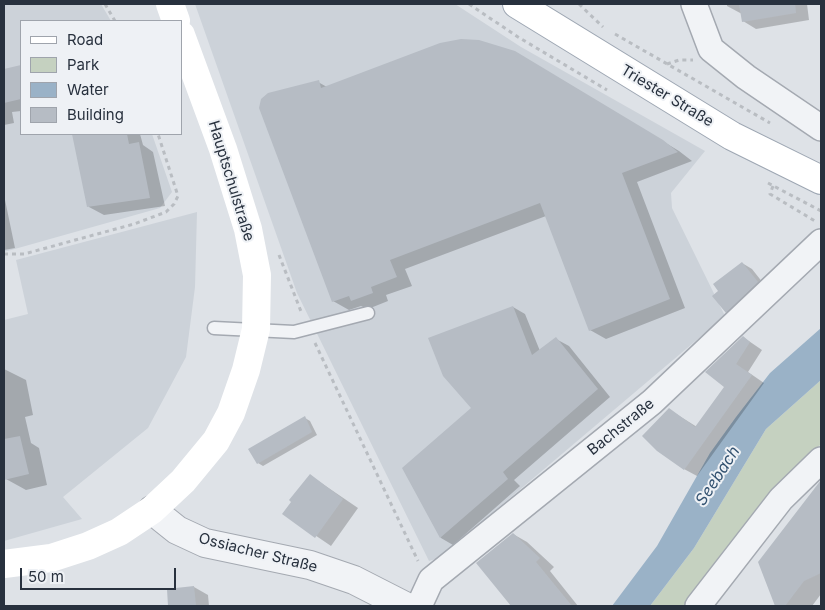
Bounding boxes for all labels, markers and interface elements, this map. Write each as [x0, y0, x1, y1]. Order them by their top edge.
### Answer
legend [20, 20, 182, 135]
text: Road [67, 30, 103, 49]
text: Park [67, 55, 99, 74]
street label: Triester Straße [617, 61, 717, 131]
text: Water [67, 80, 109, 99]
text: Building [67, 105, 124, 124]
street label: Hauptschulstraße [204, 119, 258, 243]
street label: Bachstraße [584, 395, 658, 459]
water label: Seebach [692, 443, 744, 509]
street label: Ossiacher Straße [197, 530, 319, 576]
scale bar [22, 558, 179, 590]
text: 50 m [28, 567, 64, 586]

